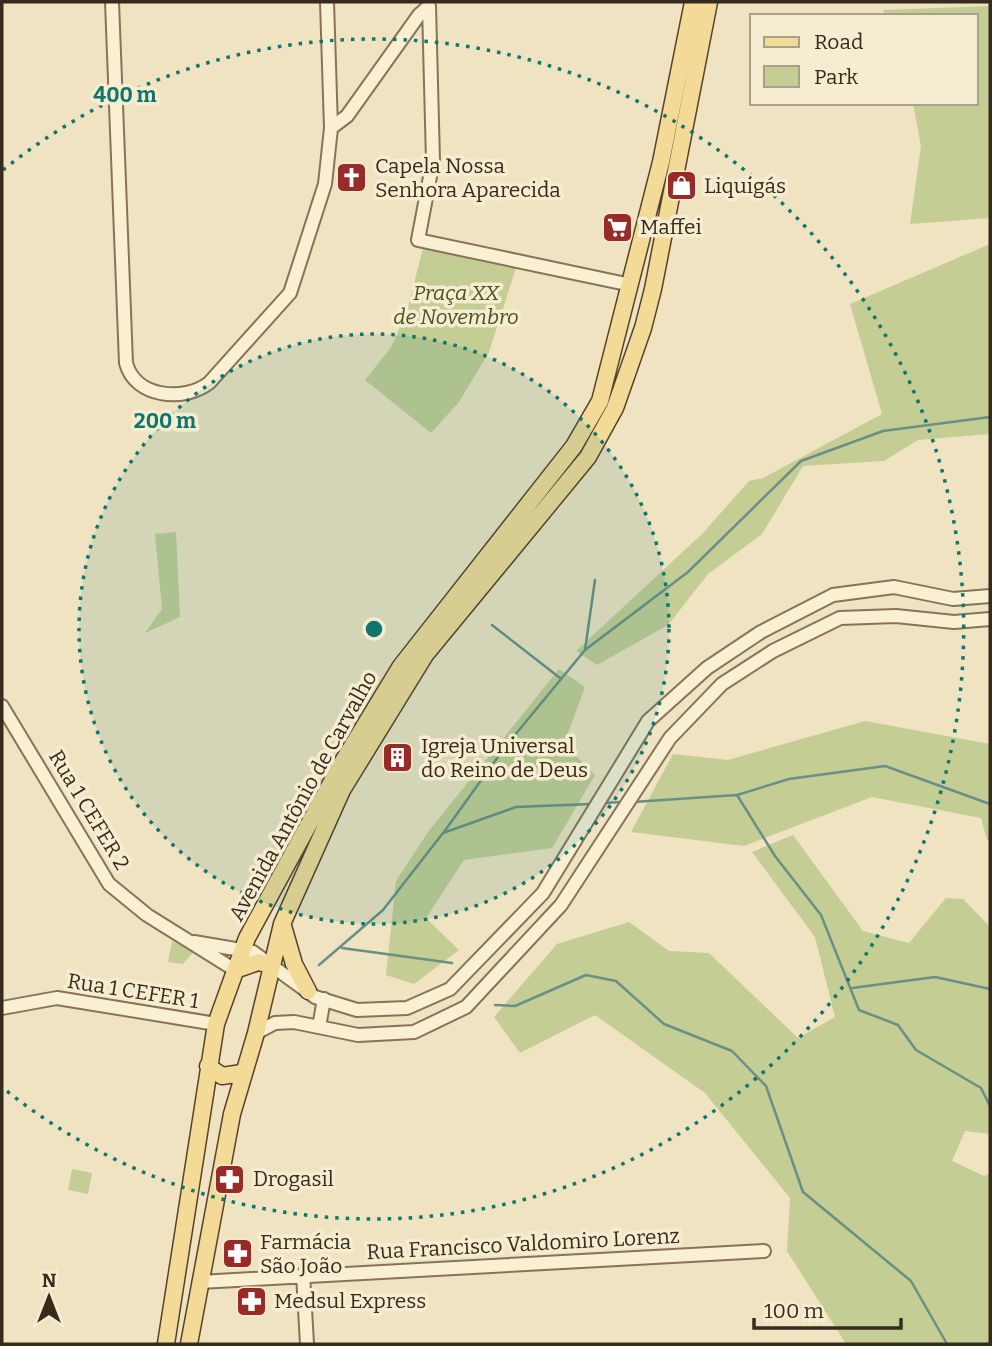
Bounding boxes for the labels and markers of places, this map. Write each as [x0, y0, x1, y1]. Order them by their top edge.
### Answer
place label: Capela Nossa Senhora Aparecida [375, 153, 561, 203]
church icon: Capela Nossa Senhora Aparecida [335, 161, 369, 195]
shop icon: Liquigás [664, 169, 698, 203]
place label: Liquigás [704, 173, 786, 199]
supermarket icon: Maffei [600, 210, 634, 244]
place label: Maffei [640, 214, 702, 240]
centre of rings [362, 617, 386, 641]
place label: Igreja Universal do Reino de Deus [421, 733, 588, 783]
building icon: Igreja Universal do Reino de Deus [381, 741, 415, 775]
pharmacy icon: Drogasil [213, 1162, 247, 1196]
place label: Drogasil [253, 1166, 334, 1192]
place label: Farmácia São João [260, 1229, 352, 1279]
pharmacy icon: Farmácia São João [220, 1237, 254, 1271]
pharmacy icon: Medsul Express [234, 1284, 268, 1318]
place label: Medsul Express [274, 1288, 426, 1314]

